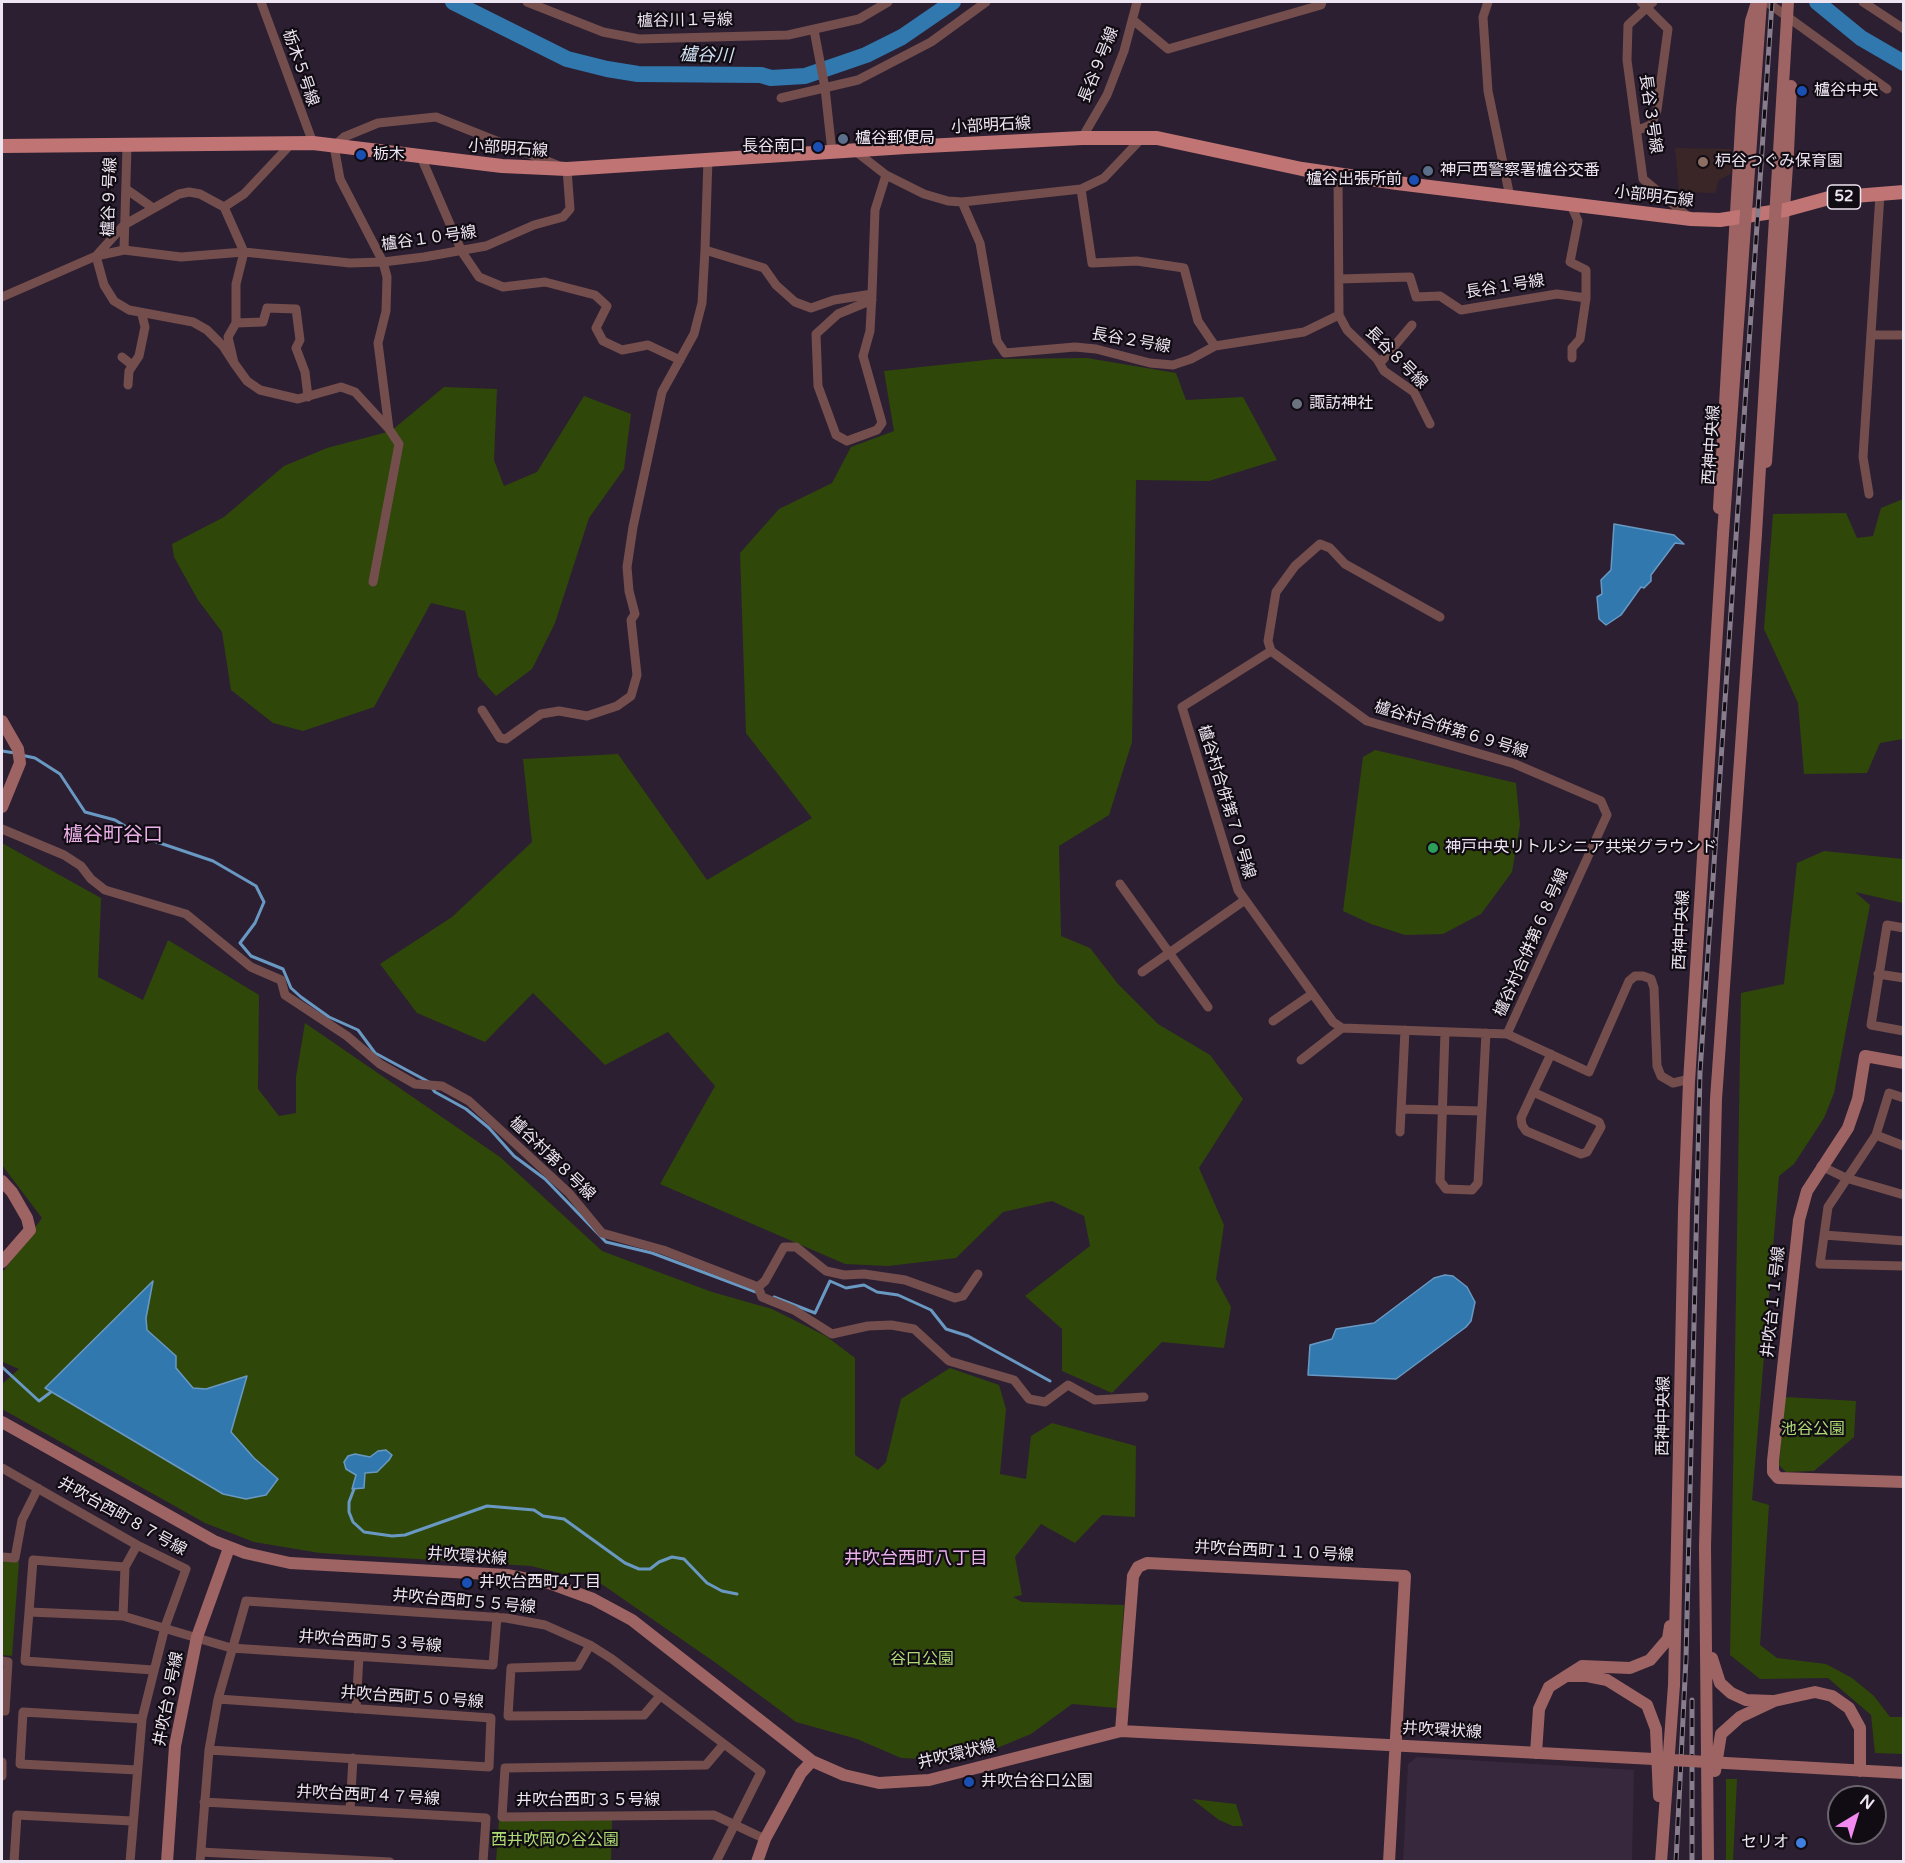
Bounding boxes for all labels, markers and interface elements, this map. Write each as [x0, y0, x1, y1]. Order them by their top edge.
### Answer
street label: 櫨谷川１号線 [637, 11, 733, 31]
street label: 長谷９号線 [1075, 24, 1123, 106]
street label: 栃木５号線 [278, 27, 322, 109]
water label: 櫨谷川 [679, 44, 733, 68]
street label: 長谷３号線 [1635, 73, 1665, 155]
place label: 櫨谷中央 [1814, 81, 1878, 101]
marker: 櫨谷中央 [1795, 84, 1809, 98]
street label: 小部明石線 [951, 114, 1031, 138]
place label: 櫨谷郵便局 [855, 129, 935, 149]
marker: 櫨谷郵便局 [836, 132, 850, 146]
street label: 小部明石線 [467, 137, 549, 161]
place label: 長谷南口 [742, 137, 806, 157]
marker: 長谷南口 [811, 140, 825, 154]
place label: 栃木 [373, 145, 405, 165]
marker: 栃木 [354, 148, 368, 162]
place label: 枦谷つぐみ保育園 [1715, 152, 1843, 172]
marker: 枦谷つぐみ保育園 [1696, 155, 1710, 169]
street label: 櫨谷９号線 [99, 157, 121, 237]
place label: 神戸西警察署櫨谷交番 [1440, 161, 1600, 181]
marker: 神戸西警察署櫨谷交番 [1421, 164, 1435, 178]
place label: 櫨谷出張所前 [1306, 170, 1402, 190]
marker: 櫨谷出張所前 [1407, 173, 1421, 187]
street label: 小部明石線 [1613, 183, 1695, 211]
road number: 52 [1828, 185, 1860, 209]
street label: 櫨谷１０号線 [380, 223, 478, 255]
street label: 長谷１号線 [1464, 271, 1546, 303]
street label: 長谷８号線 [1361, 323, 1431, 393]
street label: 長谷２号線 [1090, 325, 1172, 357]
place label: 諏訪神社 [1309, 394, 1373, 414]
marker: 諏訪神社 [1290, 397, 1304, 411]
street label: 西神中央線 [1700, 404, 1724, 486]
street label: 櫨谷村合併第６９号線 [1372, 697, 1530, 763]
street label: 櫨谷村合併第７０号線 [1193, 723, 1259, 881]
district label: 櫨谷町谷口 [63, 824, 163, 848]
place label: 神戸中央リトルシニア共栄グラウンド [1445, 838, 1717, 858]
marker: 神戸中央リトルシニア共栄グラウンド [1426, 841, 1440, 855]
street label: 櫨谷村合併第６８号線 [1491, 866, 1573, 1020]
street label: 西神中央線 [1670, 890, 1694, 970]
street label: 櫨谷村第８号線 [505, 1113, 599, 1205]
street label: 井吹台１１号線 [1759, 1245, 1789, 1359]
street label: 西神中央線 [1654, 1376, 1674, 1456]
park label: 池谷公園 [1781, 1420, 1845, 1440]
street label: 井吹台西町８７号線 [54, 1474, 190, 1560]
street label: 井吹台西町１１０号線 [1194, 1538, 1354, 1566]
street label: 井吹環状線 [426, 1545, 508, 1569]
district label: 井吹台西町八丁目 [844, 1548, 988, 1570]
place label: 井吹台西町4丁目 [479, 1573, 601, 1593]
marker: 井吹台西町4丁目 [460, 1576, 474, 1590]
street label: 井吹台西町５５号線 [391, 1586, 537, 1618]
street label: 井吹台西町５３号線 [298, 1627, 442, 1657]
street label: 井吹台９号線 [150, 1650, 188, 1748]
park label: 谷口公園 [890, 1650, 954, 1670]
street label: 井吹台西町５０号線 [340, 1683, 484, 1713]
street label: 井吹環状線 [1402, 1719, 1482, 1743]
street label: 井吹環状線 [916, 1737, 998, 1773]
place label: 井吹台谷口公園 [981, 1772, 1093, 1792]
marker: 井吹台谷口公園 [962, 1775, 976, 1789]
street label: 井吹台西町４７号線 [296, 1783, 440, 1809]
north arrow [1827, 1785, 1887, 1845]
street label: 井吹台西町３５号線 [516, 1791, 660, 1811]
text: N [1856, 1791, 1878, 1814]
park label: 西井吹岡の谷公園 [491, 1831, 619, 1851]
place label: セリオ [1741, 1833, 1789, 1853]
marker: セリオ [1794, 1836, 1808, 1850]

